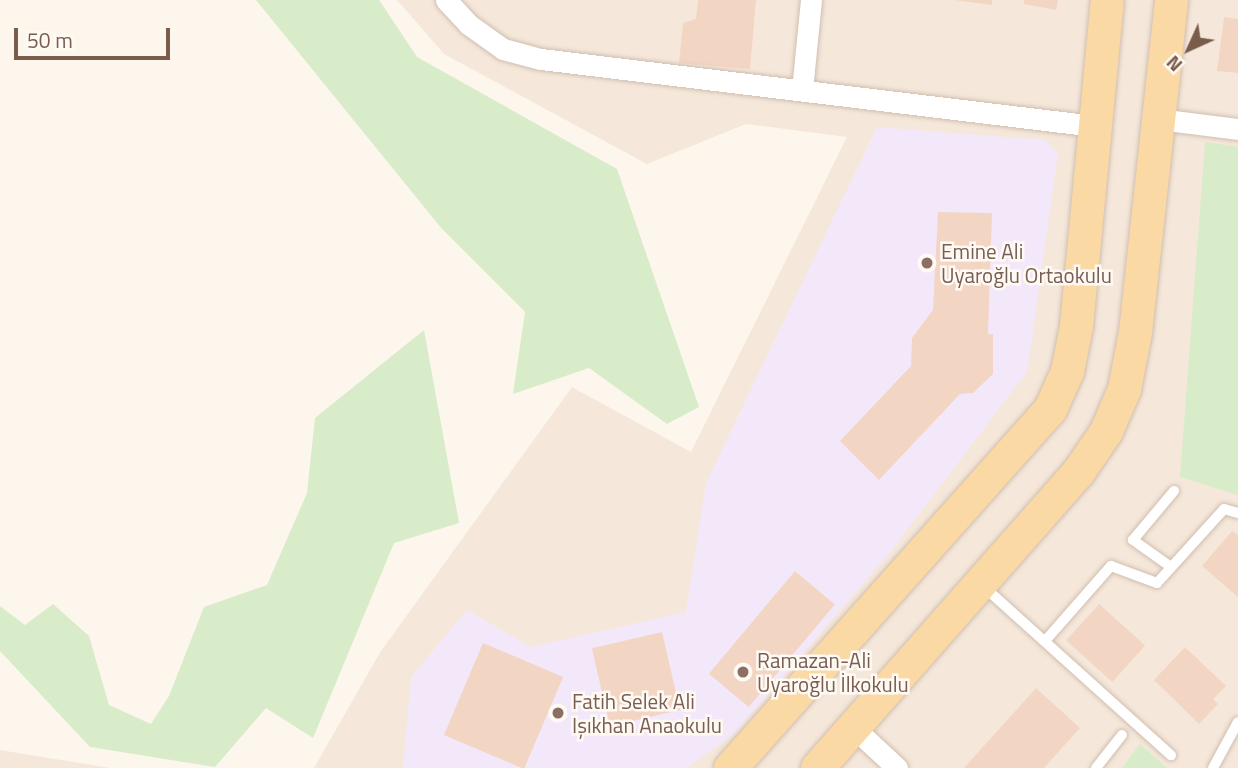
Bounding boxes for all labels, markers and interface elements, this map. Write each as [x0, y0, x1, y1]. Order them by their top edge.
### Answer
scale bar [18, 14, 173, 58]
north arrow [1154, 14, 1224, 84]
text: 50 m [27, 24, 73, 56]
text: N [1159, 49, 1189, 79]
place label: Emine Ali Uyaroğlu Ortaokulu [941, 238, 1112, 288]
marker: Emine Ali Uyaroğlu Ortaokulu [919, 255, 935, 271]
place label: Ramazan-Ali Uyaroğlu İlkokulu [757, 647, 909, 697]
marker: Ramazan-Ali Uyaroğlu İlkokulu [735, 664, 751, 680]
place label: Fatih Selek Ali Işıkhan Anaokulu [572, 688, 722, 738]
marker: Fatih Selek Ali Işıkhan Anaokulu [550, 705, 566, 721]

